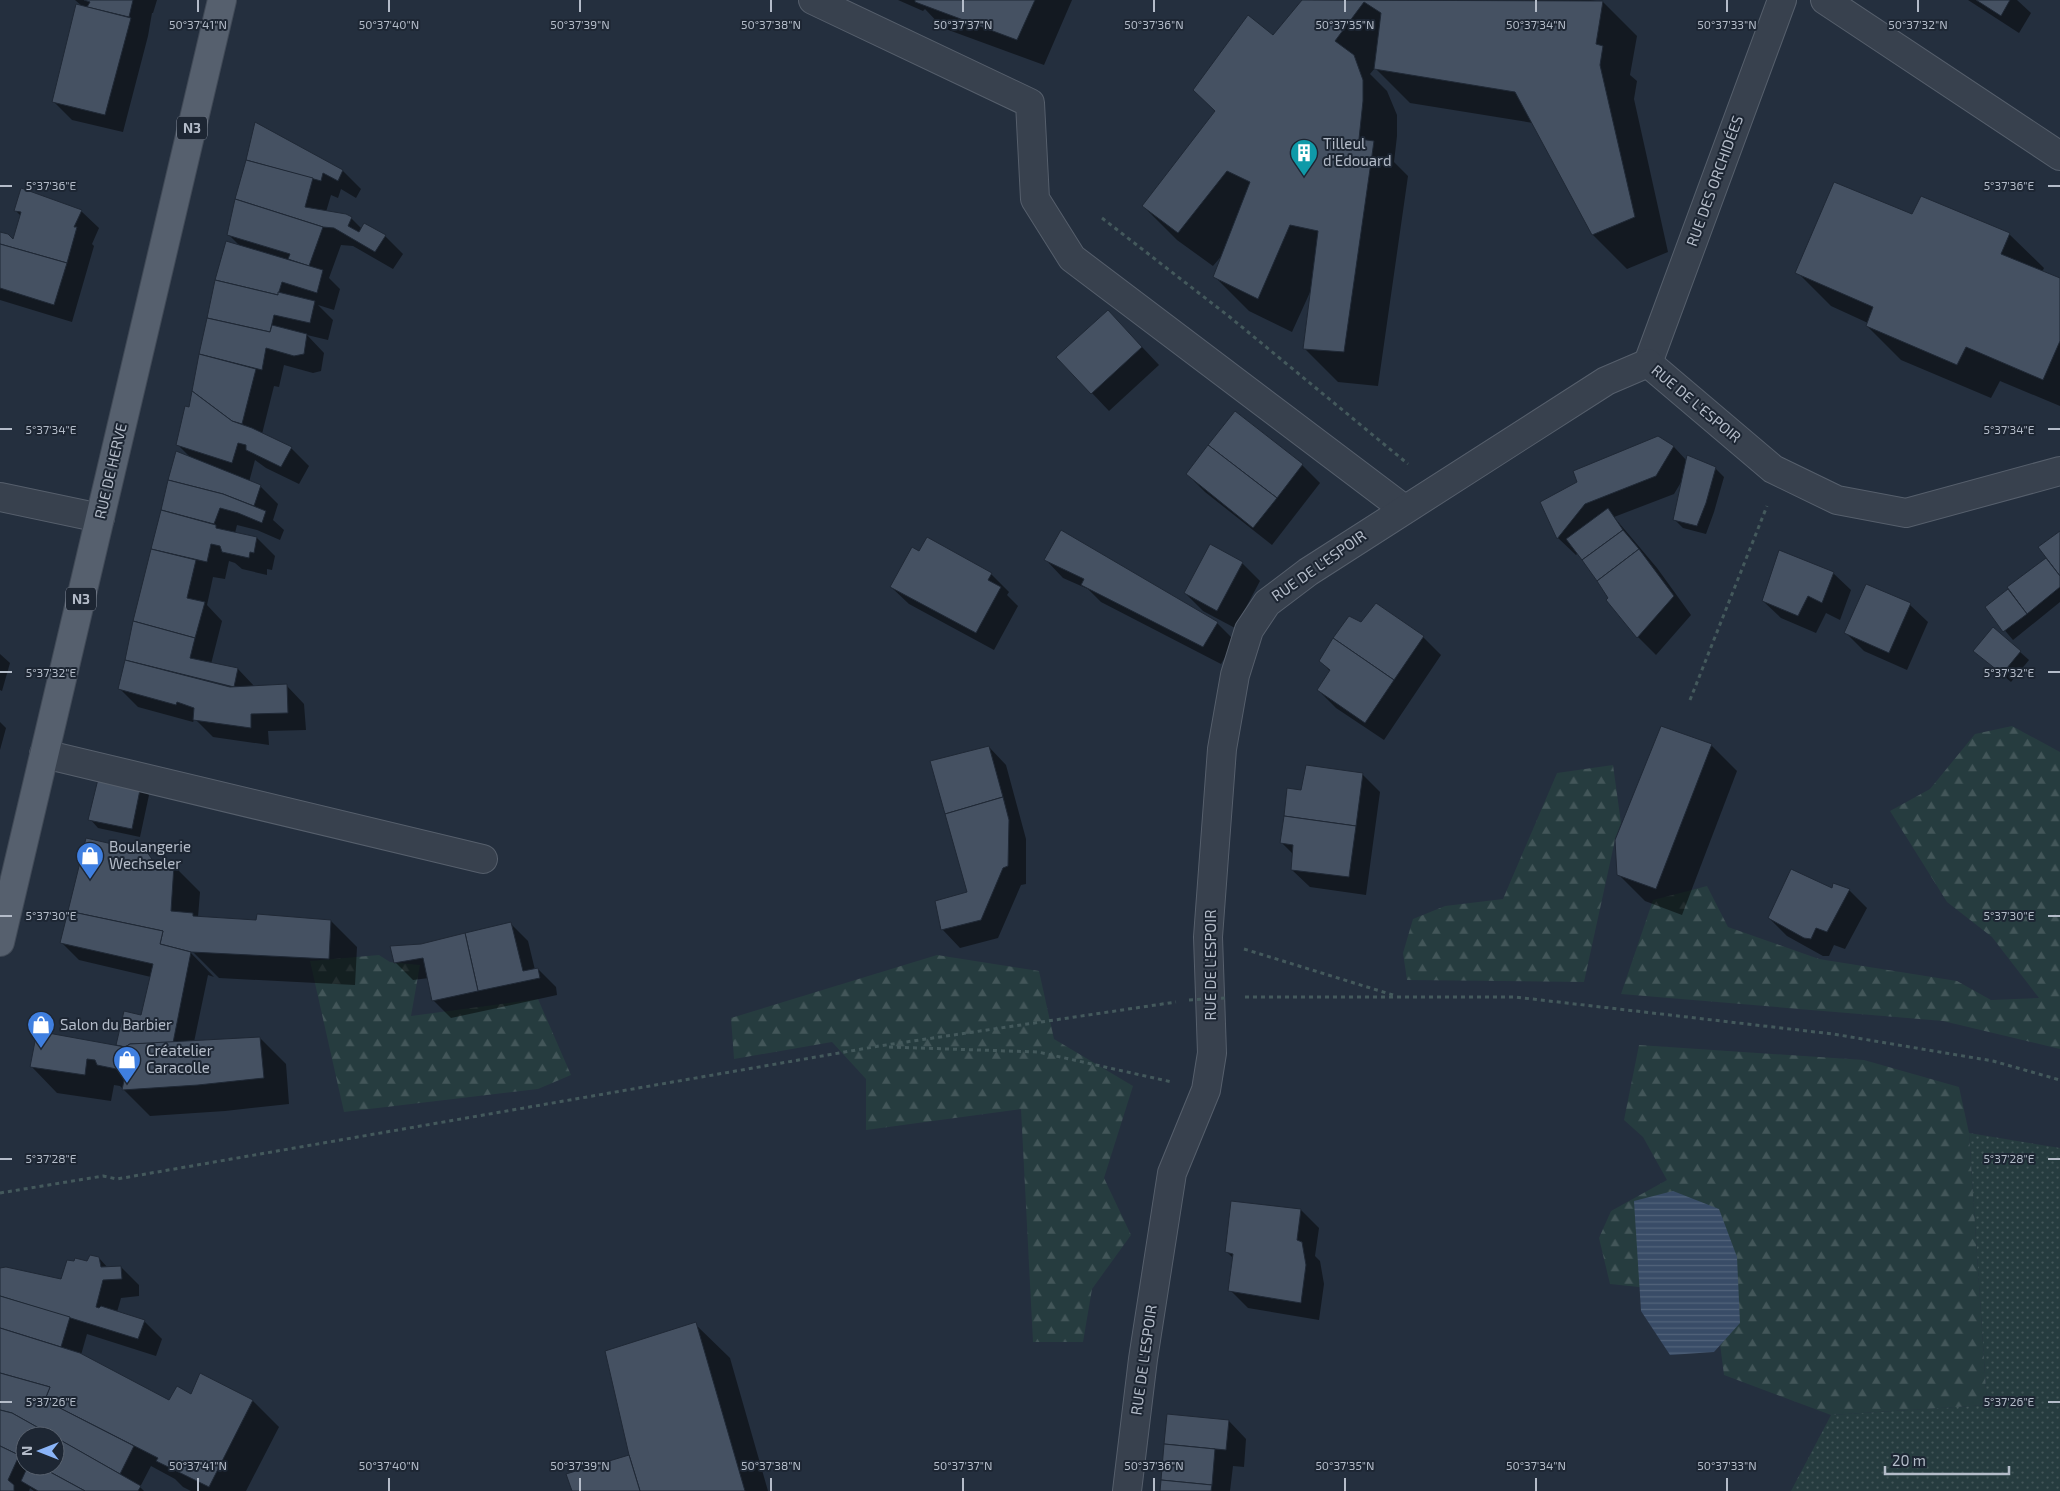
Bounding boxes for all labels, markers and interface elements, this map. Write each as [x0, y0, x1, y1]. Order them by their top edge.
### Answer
text: 50°37'41"N [169, 17, 227, 31]
text: 50°37'40"N [359, 17, 419, 31]
text: 50°37'39"N [550, 17, 610, 31]
text: 50°37'38"N [741, 17, 801, 31]
text: 50°37'37"N [934, 17, 992, 31]
text: 50°37'36"N [1124, 17, 1184, 31]
text: 50°37'35"N [1315, 17, 1375, 31]
text: 50°37'34"N [1506, 17, 1566, 31]
text: 50°37'33"N [1697, 17, 1757, 31]
text: 50°37'32"N [1888, 17, 1948, 31]
street label: RUE DES ORCHIDÉES [1682, 113, 1746, 249]
road number: N3 [177, 116, 207, 140]
place label: Tilleul d'Edouard [1323, 134, 1392, 169]
building icon: Tilleul d'Edouard [1289, 138, 1319, 177]
text: 5°37'36"E [26, 178, 77, 192]
text: 5°37'36"E [1984, 178, 2035, 192]
street label: RUE DE L'ESPOIR [1648, 361, 1745, 446]
street label: RUE DE HERVE [90, 421, 130, 520]
text: 5°37'34"E [25, 422, 77, 436]
text: 5°37'34"E [1983, 422, 2035, 436]
street label: RUE DE L'ESPOIR [1268, 526, 1369, 604]
road number: N3 [66, 588, 96, 610]
text: 5°37'32"E [26, 665, 77, 679]
text: 5°37'32"E [1984, 665, 2035, 679]
place label: Boulangerie Wechseler [109, 837, 191, 872]
shop icon: Boulangerie Wechseler [75, 841, 105, 880]
text: 5°37'30"E [26, 908, 77, 922]
text: 5°37'30"E [1984, 908, 2035, 922]
street label: RUE DE L'ESPOIR [1201, 909, 1219, 1021]
shop icon: Salon du Barbier [26, 1010, 56, 1049]
place label: Salon du Barbier [60, 1015, 172, 1033]
place label: Créatelier Caracolle [146, 1041, 213, 1076]
shop icon: Créatelier Caracolle [112, 1045, 142, 1084]
text: 5°37'28"E [25, 1151, 77, 1165]
text: 5°37'28"E [1983, 1151, 2035, 1165]
street label: RUE DE L'ESPOIR [1126, 1304, 1160, 1416]
text: 5°37'26"E [26, 1394, 77, 1408]
text: 5°37'26"E [1984, 1394, 2035, 1408]
north arrow [15, 1426, 65, 1476]
scale bar [1885, 1444, 2009, 1476]
text: N [18, 1446, 35, 1456]
text: 20 m [1892, 1451, 1926, 1469]
text: 50°37'41"N [169, 1458, 227, 1472]
text: 50°37'40"N [359, 1458, 419, 1472]
text: 50°37'39"N [550, 1458, 610, 1472]
text: 50°37'38"N [741, 1458, 801, 1472]
text: 50°37'37"N [934, 1458, 992, 1472]
text: 50°37'36"N [1124, 1458, 1184, 1472]
text: 50°37'35"N [1315, 1458, 1375, 1472]
text: 50°37'34"N [1506, 1458, 1566, 1472]
text: 50°37'33"N [1697, 1458, 1757, 1472]

